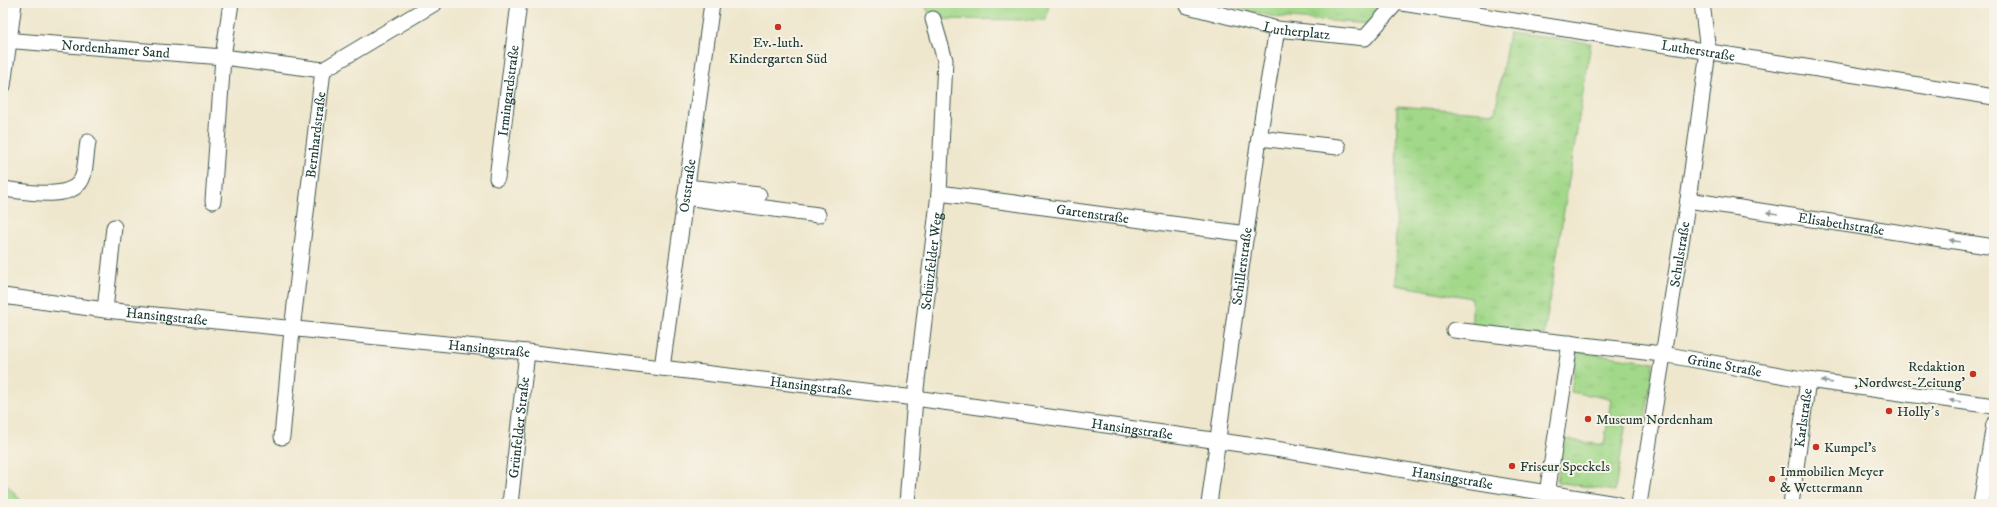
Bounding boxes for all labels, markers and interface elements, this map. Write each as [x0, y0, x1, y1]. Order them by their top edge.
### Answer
street label: Lutherplatz [1261, 18, 1331, 44]
marker: Ev.-luth. Kindergarten Süd [773, 22, 783, 32]
place label: Ev.-luth. Kindergarten Süd [729, 34, 827, 68]
street label: Lutherstraße [1660, 36, 1736, 66]
street label: Nordenhamer Sand [61, 37, 170, 63]
street label: Irmingardstraße [494, 44, 524, 138]
street label: Bernhardstraße [302, 90, 330, 179]
street label: Oststraße [675, 158, 701, 214]
street label: Gartenstraße [1055, 201, 1130, 228]
street label: Elisabethstraße [1797, 209, 1886, 240]
one-way arrow [1766, 210, 1778, 216]
street label: Schützfelder Weg [917, 211, 947, 311]
street label: Schulstraße [1666, 220, 1694, 289]
street label: Schillerstraße [1228, 226, 1257, 306]
one-way arrow [1949, 238, 1962, 244]
street label: Hansingstraße [125, 304, 209, 330]
street label: Hansingstraße [447, 336, 531, 362]
street label: Grüne Straße [1686, 351, 1763, 382]
place label: Redaktion ,Nordwest-Zeitung' [1854, 358, 1966, 392]
marker: Redaktion ,Nordwest-Zeitung' [1968, 369, 1978, 379]
street label: Hansingstraße [769, 373, 853, 400]
street label: Grünfelder Straße [505, 376, 534, 479]
one-way arrow [1821, 379, 1833, 385]
street label: Karlstraße [1791, 387, 1817, 449]
one-way arrow [1949, 398, 1961, 404]
place label: Hollyʼs [1897, 403, 1940, 421]
marker: Hollyʼs [1884, 406, 1894, 416]
place label: Museum Nordenham [1596, 411, 1714, 429]
marker: Museum Nordenham [1583, 414, 1593, 424]
street label: Hansingstraße [1090, 415, 1174, 444]
place label: Kumpel's [1824, 439, 1876, 457]
marker: Kumpel's [1811, 442, 1821, 452]
place label: Friseur Speckels [1520, 458, 1610, 476]
marker: Friseur Speckels [1507, 461, 1517, 471]
street label: Hansingstraße [1410, 463, 1494, 494]
place label: Immobilien Meyer & Wettermann [1780, 463, 1884, 497]
marker: Immobilien Meyer & Wettermann [1767, 474, 1777, 484]

